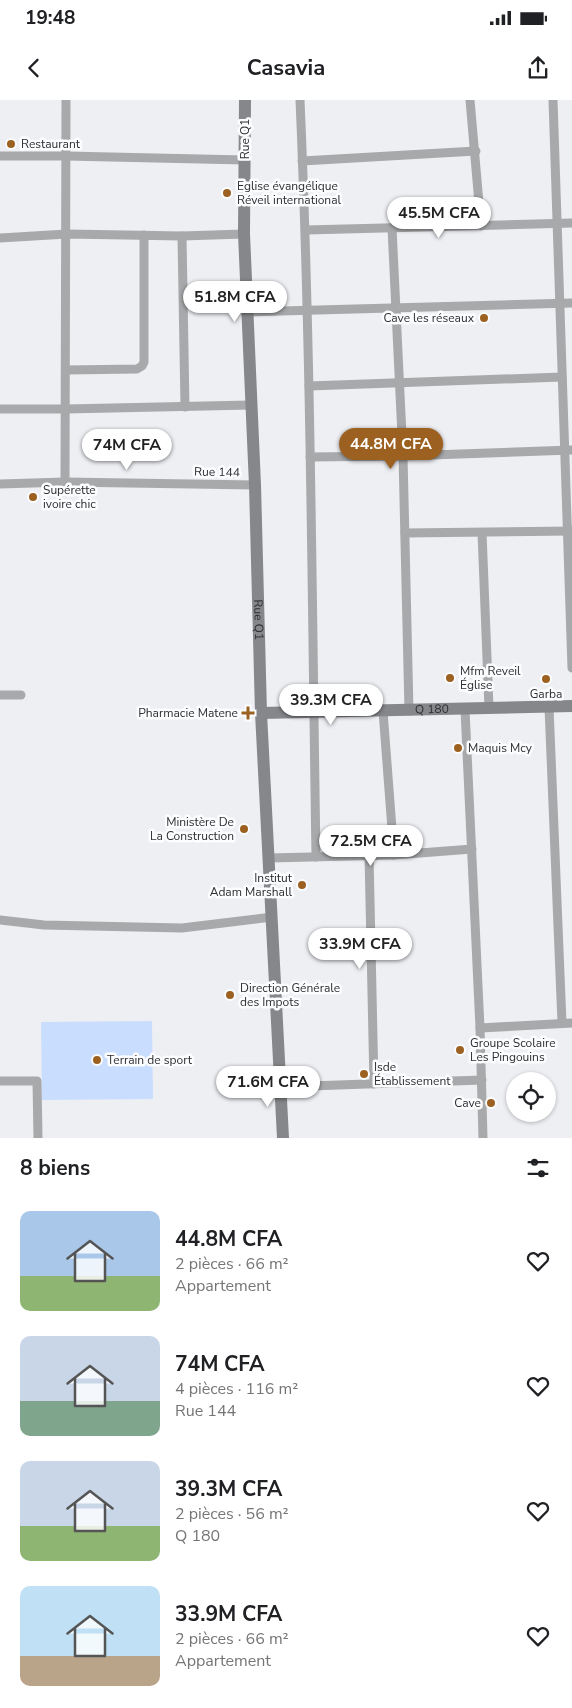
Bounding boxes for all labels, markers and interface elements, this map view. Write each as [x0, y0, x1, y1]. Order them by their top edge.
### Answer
text: 19:48 [25, 5, 75, 31]
text: Casavia [247, 53, 325, 83]
icon: back [20, 54, 48, 82]
icon: share [524, 54, 552, 82]
street label: Rue Q1 [237, 119, 253, 159]
place label: Restaurant [21, 136, 81, 152]
marker: Restaurant [5, 138, 17, 150]
place label: Eglise évangélique Réveil international [237, 178, 342, 208]
marker: Eglise évangélique Réveil international [221, 187, 233, 199]
pin: 45.5M CFA [382, 196, 496, 239]
text: 45.5M CFA [398, 202, 480, 224]
pin: 51.8M CFA [178, 280, 292, 323]
text: 51.8M CFA [194, 286, 276, 308]
place label: Cave les réseaux [383, 310, 475, 326]
marker: Cave les réseaux [478, 312, 490, 324]
pin: 74M CFA [81, 428, 173, 471]
pin: 44.8M CFA [334, 428, 448, 470]
text: 44.8M CFA [350, 433, 432, 455]
text: 74M CFA [93, 434, 161, 456]
street label: Rue 144 [194, 464, 240, 480]
place label: Supérette ivoire chic [43, 482, 96, 512]
marker: Supérette ivoire chic [27, 491, 39, 503]
street label: Rue Q1 [250, 599, 267, 640]
place label: Mfm Reveil Église [460, 663, 521, 693]
marker: Mfm Reveil Église [444, 672, 456, 684]
marker: Garba [540, 673, 552, 685]
pin: 39.3M CFA [274, 684, 388, 726]
place label: Garba [530, 686, 562, 702]
text: 39.3M CFA [290, 689, 372, 711]
street label: Q 180 [415, 701, 449, 718]
place label: Pharmacie Matene [138, 705, 238, 721]
marker: Pharmacie Matene [242, 707, 254, 719]
place label: Maquis Mcy [468, 740, 533, 756]
marker: Maquis Mcy [452, 742, 464, 754]
place label: Ministère De La Construction [150, 814, 234, 844]
marker: Ministère De La Construction [238, 823, 250, 835]
pin: 72.5M CFA [314, 824, 428, 867]
text: 72.5M CFA [330, 830, 412, 852]
place label: Institut Adam Marshall [210, 870, 293, 900]
marker: Institut Adam Marshall [296, 879, 308, 891]
pin: 33.9M CFA [303, 928, 417, 970]
text: 33.9M CFA [319, 933, 401, 955]
place label: Direction Générale des Impots [240, 980, 340, 1010]
marker: Direction Générale des Impots [224, 989, 236, 1001]
place label: Groupe Scolaire Les Pingouins [470, 1035, 556, 1065]
marker: Groupe Scolaire Les Pingouins [454, 1044, 466, 1056]
place label: Terrain de sport [107, 1052, 193, 1068]
marker: Terrain de sport [91, 1054, 103, 1066]
place label: Isde Établissement [374, 1059, 451, 1089]
pin: 71.6M CFA [211, 1066, 325, 1108]
marker: Isde Établissement [358, 1068, 370, 1080]
text: 71.6M CFA [227, 1071, 309, 1093]
map controls [506, 1072, 556, 1122]
button: locate [506, 1072, 556, 1122]
place label: Cave [454, 1095, 481, 1111]
marker: Cave [485, 1097, 497, 1109]
text: 8 biens [20, 1154, 90, 1182]
icon: filters [524, 1154, 552, 1182]
text: 44.8M CFA [175, 1225, 282, 1253]
icon: home [60, 1231, 120, 1291]
icon: heart [524, 1247, 552, 1275]
text: 2 pièces · 66 m² [175, 1253, 289, 1275]
text: Appartement [175, 1275, 271, 1297]
text: 74M CFA [175, 1350, 265, 1378]
icon: home [60, 1356, 120, 1416]
icon: heart [524, 1372, 552, 1400]
text: 4 pièces · 116 m² [175, 1378, 298, 1400]
text: Rue 144 [175, 1400, 236, 1422]
text: 39.3M CFA [175, 1475, 282, 1503]
icon: home [60, 1481, 120, 1541]
icon: heart [524, 1497, 552, 1525]
text: 2 pièces · 56 m² [175, 1503, 289, 1525]
text: Q 180 [175, 1525, 220, 1547]
text: 33.9M CFA [175, 1600, 282, 1628]
icon: home [60, 1606, 120, 1666]
icon: heart [524, 1622, 552, 1650]
text: 2 pièces · 66 m² [175, 1628, 289, 1650]
text: Appartement [175, 1650, 271, 1672]

